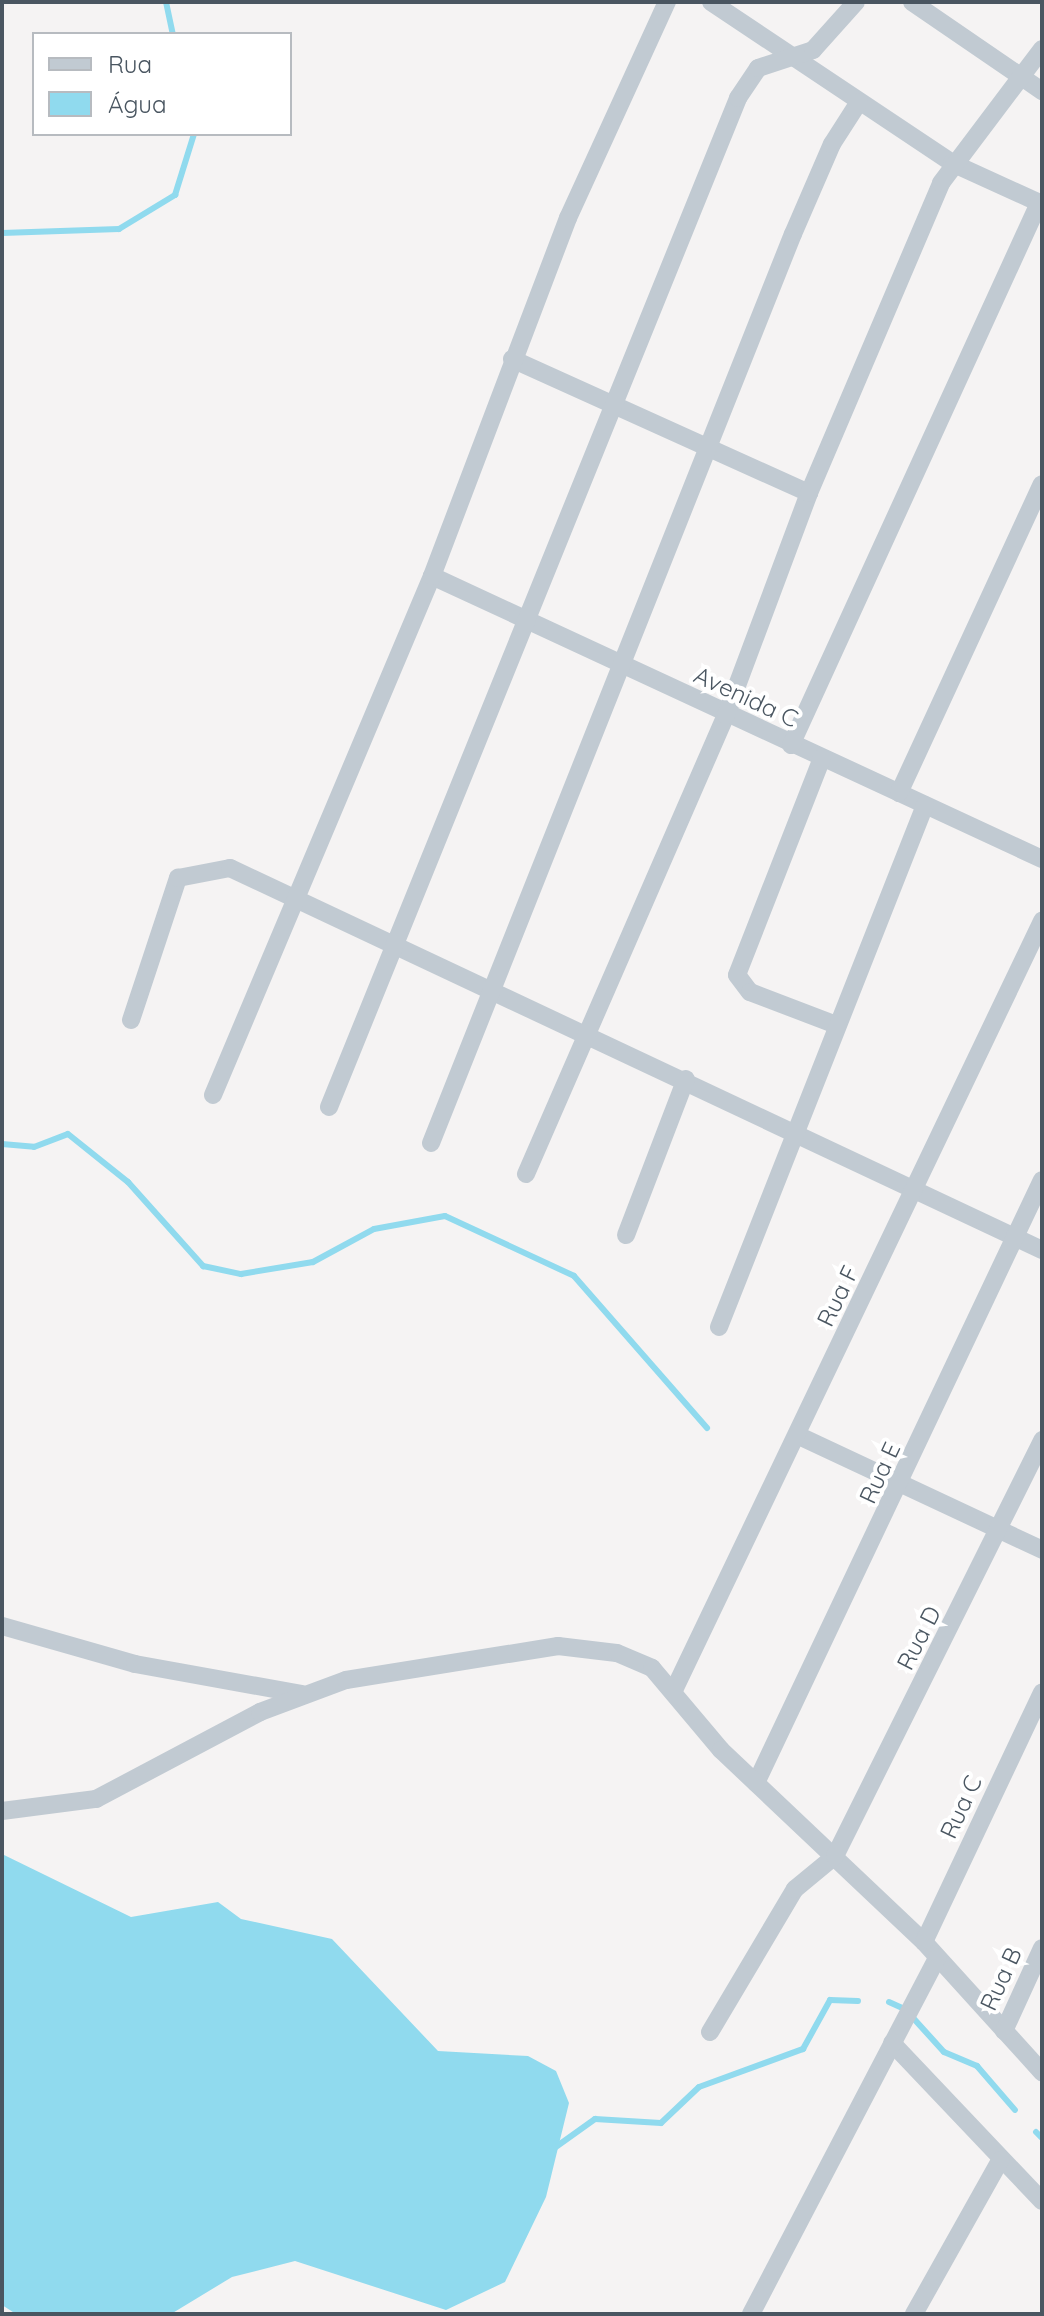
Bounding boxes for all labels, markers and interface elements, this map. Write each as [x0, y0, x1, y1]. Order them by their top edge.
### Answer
legend [32, 32, 292, 136]
text: Rua [108, 49, 152, 79]
text: Água [108, 89, 167, 119]
street label: Avenida C [689, 660, 803, 734]
street label: Rua F [811, 1261, 865, 1331]
street label: Rua E [853, 1438, 907, 1508]
street label: Rua D [891, 1601, 947, 1675]
street label: Rua C [934, 1771, 988, 1843]
street label: Rua B [974, 1943, 1028, 2015]

